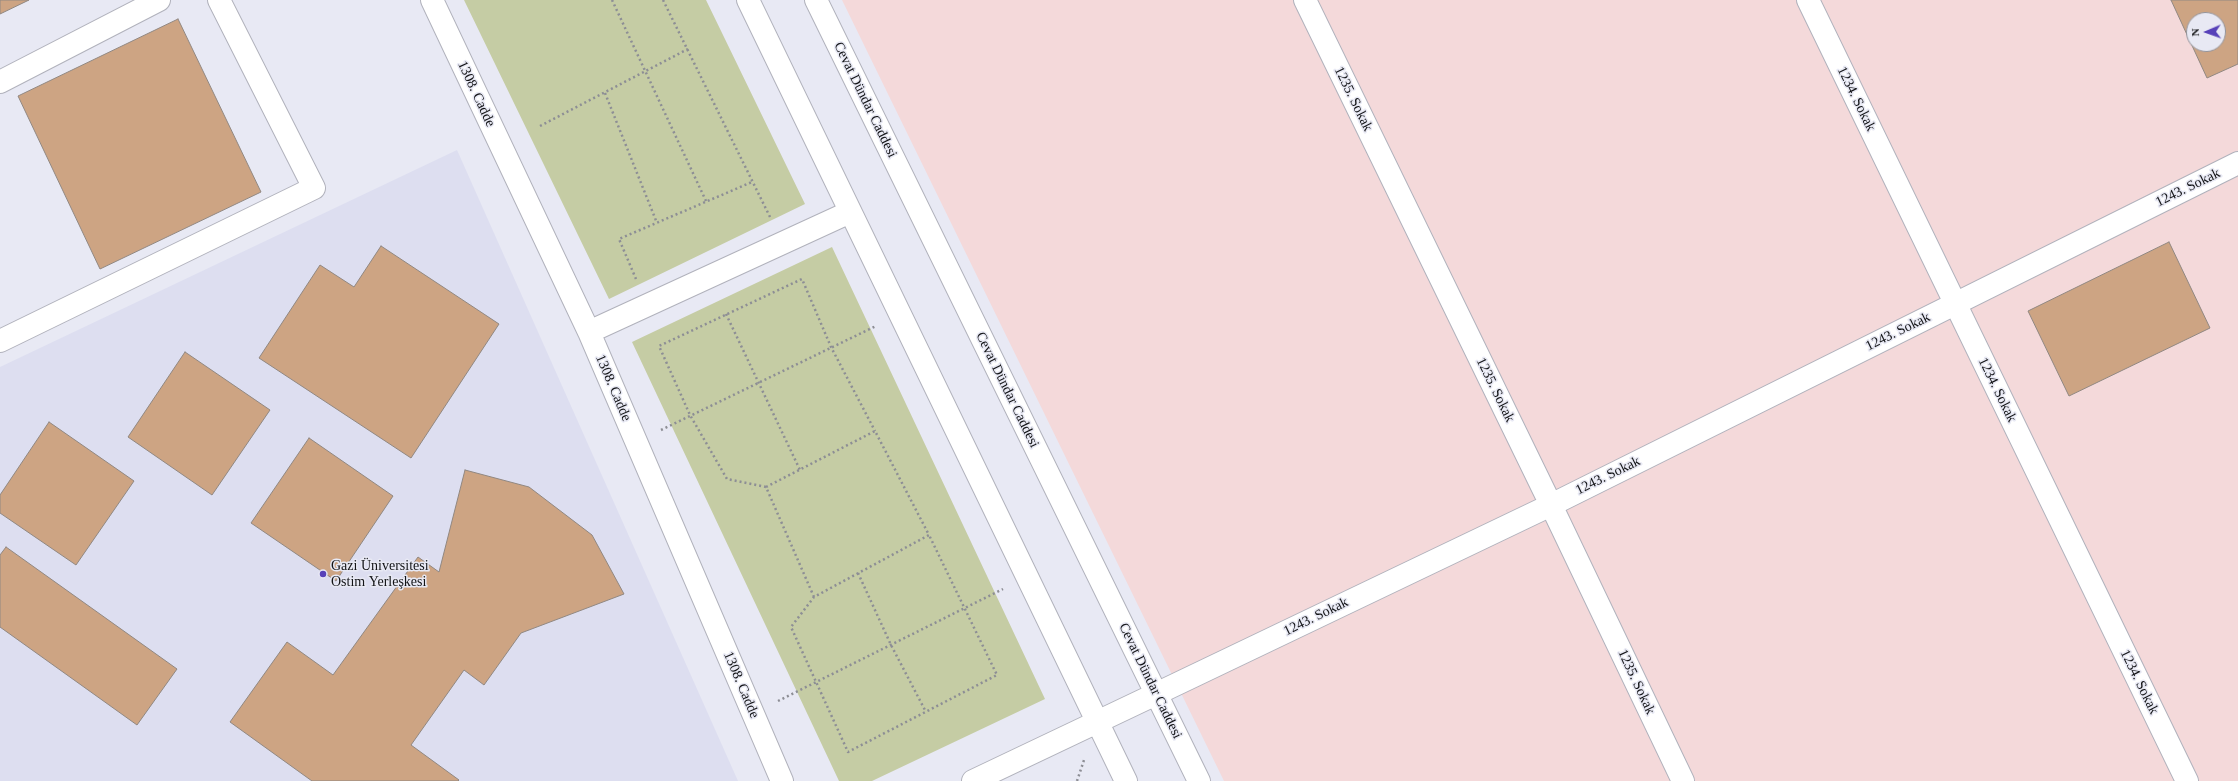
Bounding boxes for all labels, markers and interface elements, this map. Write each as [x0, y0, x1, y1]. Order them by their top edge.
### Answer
north arrow [2186, 12, 2226, 52]
text: N [2189, 28, 2201, 37]
street label: Cevat Dündar Caddesi [830, 39, 900, 161]
street label: 1308. Cadde [453, 58, 499, 130]
street label: 1235. Sokak [1330, 64, 1376, 134]
street label: 1234. Sokak [1833, 64, 1879, 134]
street label: 1243. Sokak [2153, 165, 2223, 211]
street label: 1243. Sokak [1863, 309, 1933, 355]
street label: Cevat Dündar Caddesi [972, 329, 1042, 451]
street label: 1308. Cadde [591, 352, 635, 424]
street label: 1235. Sokak [1472, 355, 1518, 425]
street label: 1234. Sokak [1974, 355, 2020, 425]
street label: 1243. Sokak [1573, 453, 1643, 499]
place label: Gazi Üniversitesi Ostim Yerleşkesi [331, 558, 429, 590]
marker: Gazi Üniversitesi Ostim Yerleşkesi [318, 569, 328, 579]
street label: 1243. Sokak [1281, 594, 1351, 640]
street label: Cevat Dündar Caddesi [1115, 620, 1185, 742]
street label: 1235. Sokak [1614, 647, 1658, 717]
street label: 1234. Sokak [2116, 647, 2162, 717]
street label: 1308. Cadde [719, 649, 763, 721]

